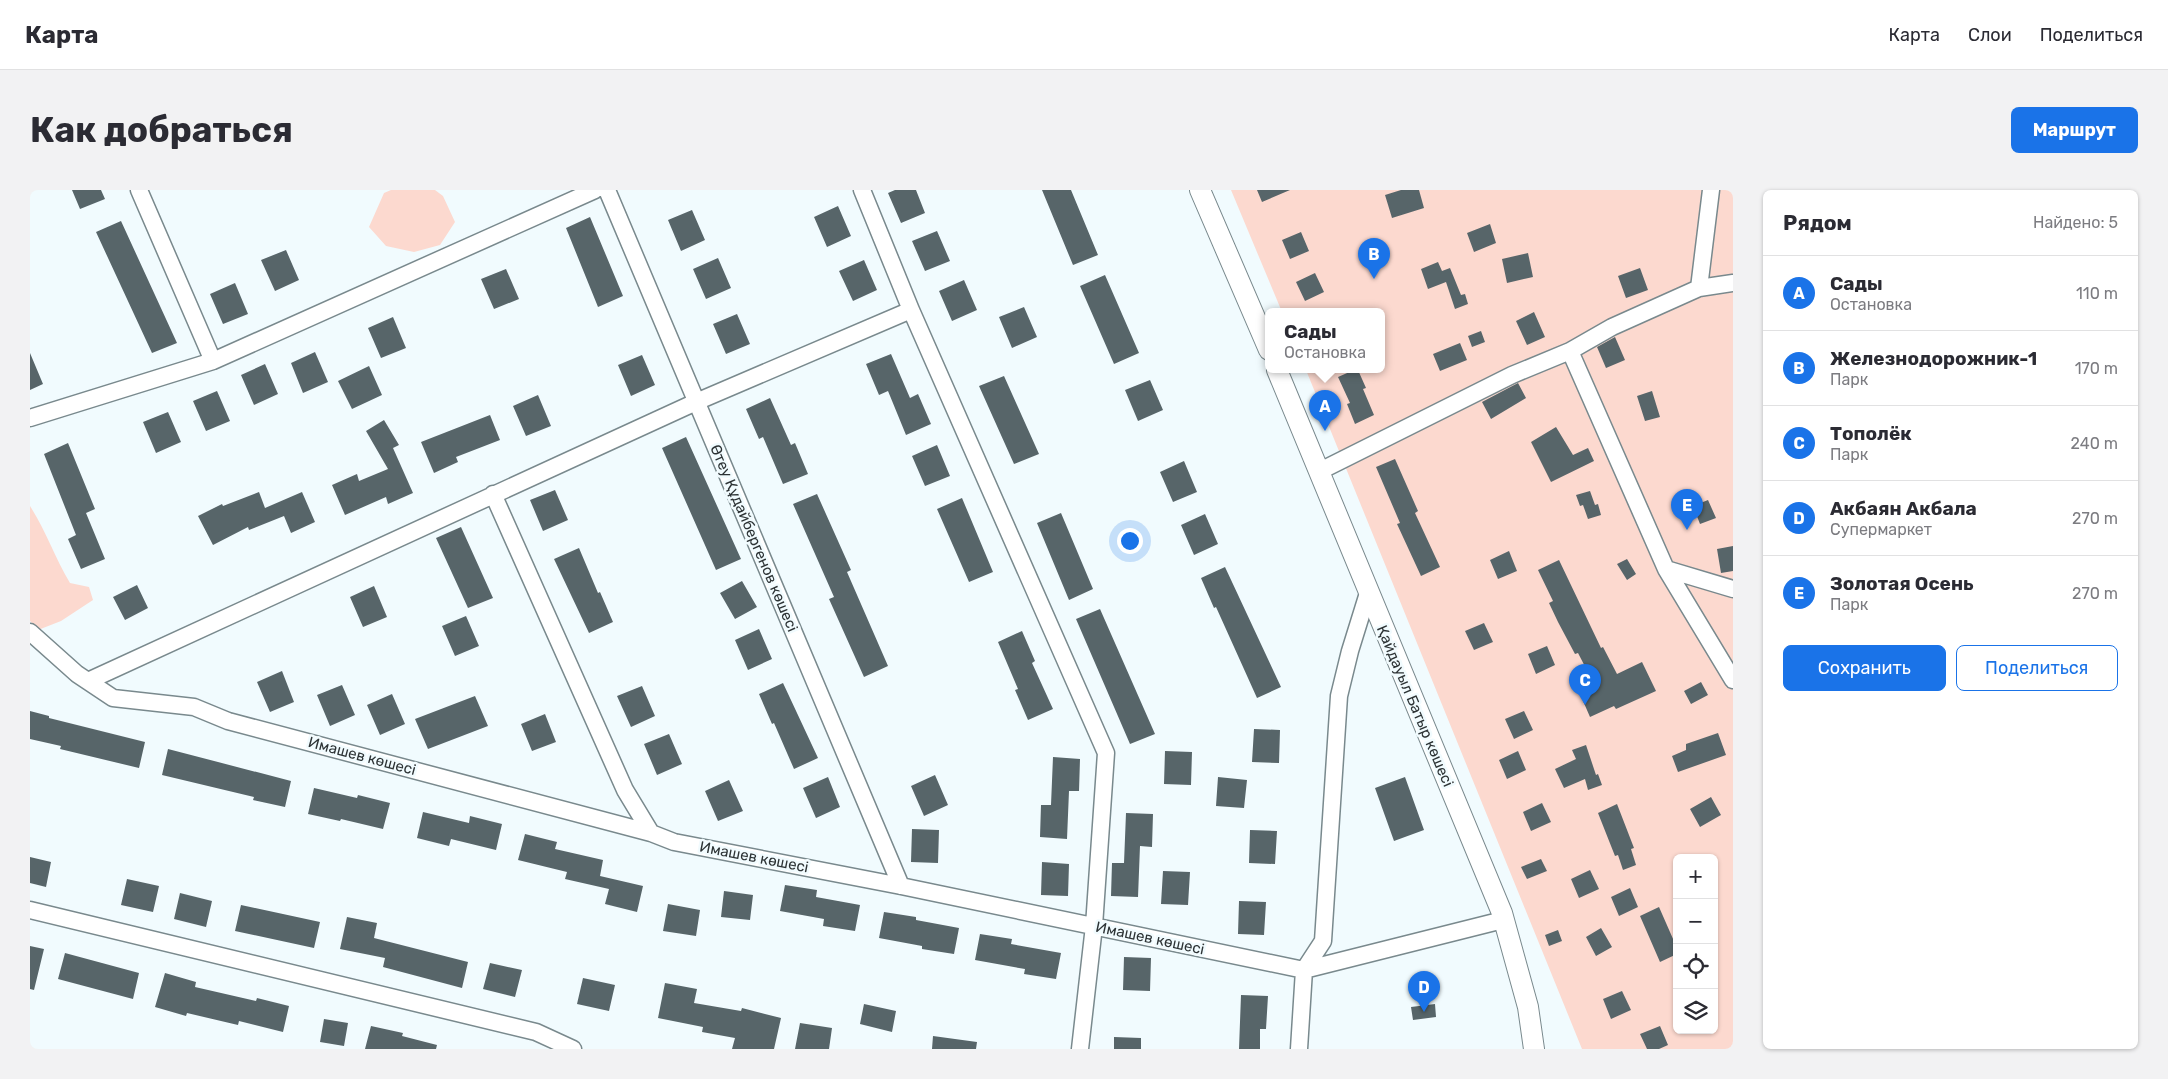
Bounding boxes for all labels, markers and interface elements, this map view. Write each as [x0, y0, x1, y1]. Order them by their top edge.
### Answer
text: Карта [25, 21, 98, 49]
text: Карта [1889, 24, 1940, 46]
text: Слои [1968, 24, 2012, 46]
text: Поделиться [2040, 24, 2143, 46]
button: Маршрут [2011, 107, 2138, 153]
text: Как добраться [30, 109, 293, 151]
text: Рядом [1783, 210, 1852, 235]
text: Найдено: 5 [2033, 213, 2118, 232]
pin: B [1358, 238, 1390, 279]
text: Сады [1830, 272, 1883, 295]
text: A [1793, 284, 1805, 303]
text: 110 m [2076, 284, 2118, 303]
text: Остановка [1830, 295, 1912, 314]
popup [1265, 308, 1385, 373]
text: Сады [1284, 320, 1337, 343]
text: Остановка [1284, 343, 1366, 362]
text: Железнодорожник-1 [1830, 347, 2037, 370]
text: B [1793, 359, 1805, 378]
text: 170 m [2075, 359, 2118, 378]
text: Парк [1830, 370, 1868, 389]
pin: A [1309, 390, 1341, 431]
text: Тополёк [1830, 422, 1912, 445]
text: C [1793, 434, 1805, 453]
text: 240 m [2071, 434, 2118, 453]
street label: Өтеу Құдайбергенов көшесі [706, 442, 802, 634]
text: Парк [1830, 445, 1868, 464]
pin: E [1671, 489, 1703, 530]
text: Акбаян Акбала [1830, 497, 1977, 520]
text: D [1793, 509, 1805, 528]
text: 270 m [2072, 509, 2118, 528]
text: Супермаркет [1830, 520, 1932, 539]
your location [1117, 528, 1143, 554]
text: Золотая Осень [1830, 572, 1974, 595]
text: E [1794, 584, 1804, 603]
text: 270 m [2072, 584, 2118, 603]
text: Парк [1830, 595, 1868, 614]
street label: Қайдауыл Батыр көшесі [1373, 623, 1457, 789]
button: Сохранить [1783, 645, 1946, 691]
button: Поделиться [1956, 645, 2118, 691]
pin: C [1569, 664, 1601, 705]
street label: Имашев көшесі [306, 733, 418, 779]
street label: Имашев көшесі [698, 838, 810, 876]
map controls [1673, 854, 1718, 1034]
button: + [1673, 854, 1718, 899]
button: − [1673, 899, 1718, 944]
street label: Имашев көшесі [1094, 918, 1206, 958]
button: locate [1673, 944, 1718, 989]
pin: D [1408, 971, 1440, 1012]
button: layers [1673, 989, 1718, 1034]

